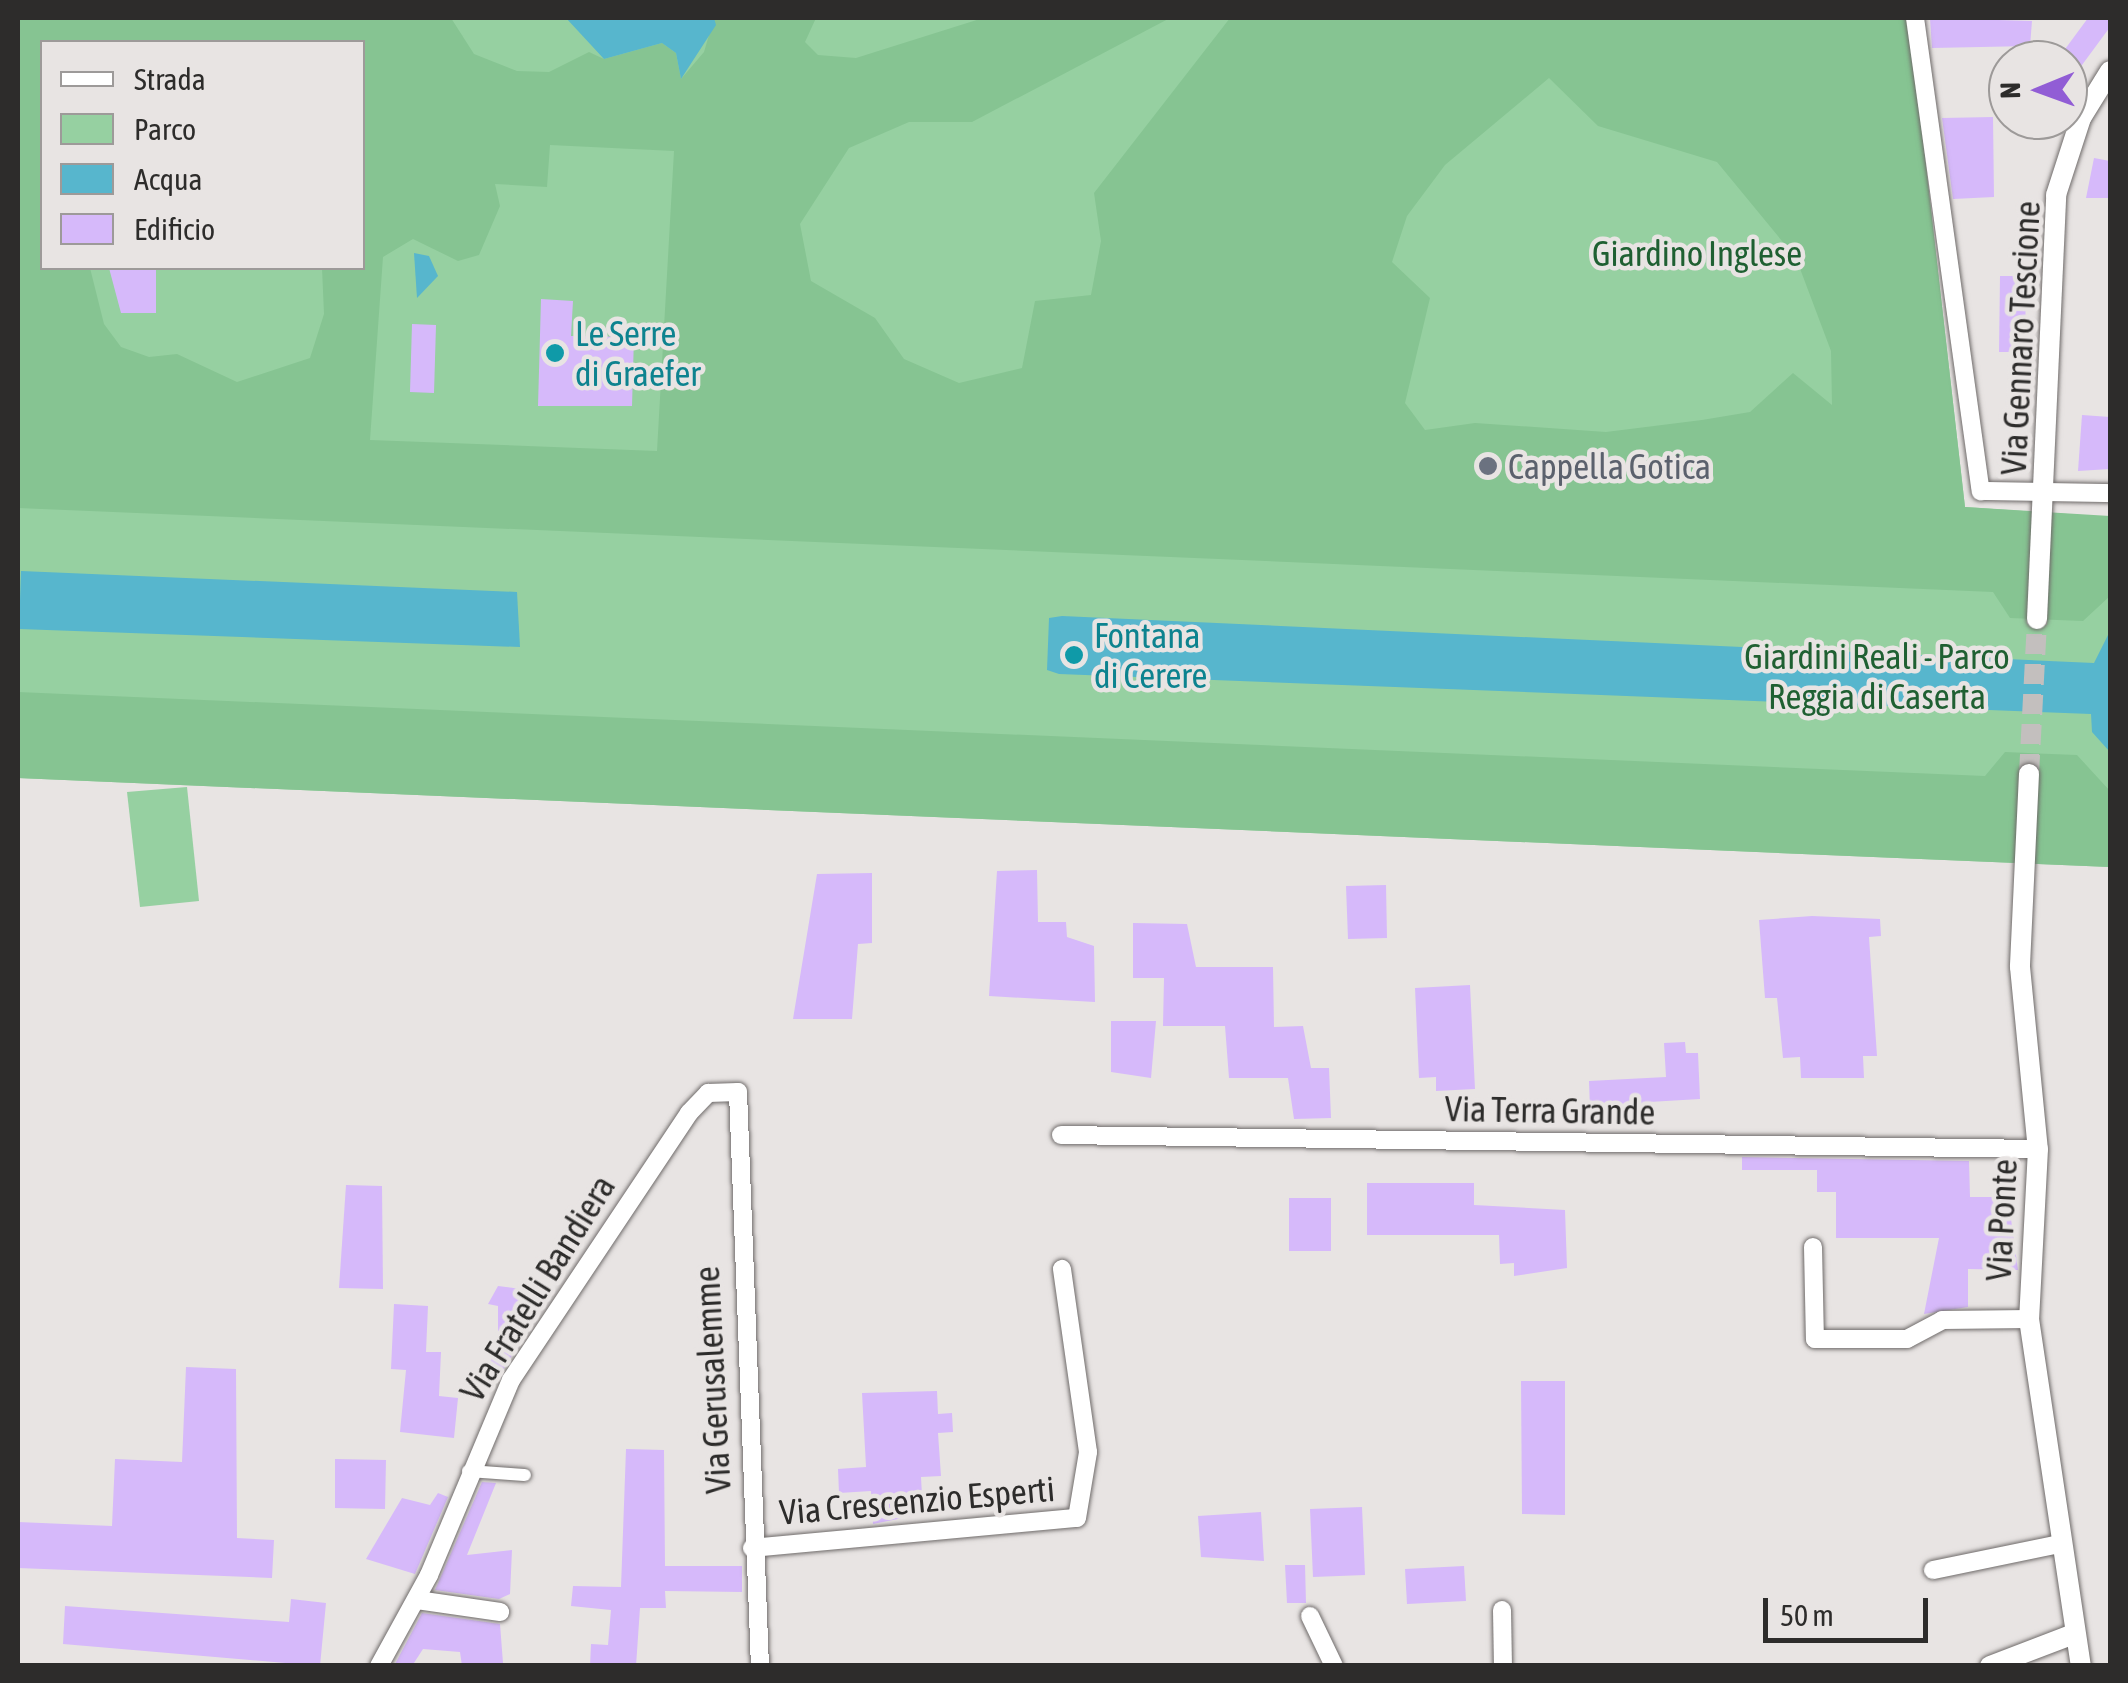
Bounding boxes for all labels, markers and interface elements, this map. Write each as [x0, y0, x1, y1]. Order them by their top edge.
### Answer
legend [40, 40, 365, 270]
north arrow [1988, 40, 2088, 140]
text: Strada [134, 62, 206, 96]
text: N [1994, 82, 2026, 99]
text: Parco [134, 112, 196, 146]
text: Acqua [134, 162, 202, 196]
street label: Via Gennaro Tescione [1992, 200, 2048, 476]
text: Edificio [134, 212, 215, 246]
park label: Giardino Inglese [1592, 232, 1802, 274]
place label: Le Serre di Graefer [575, 312, 701, 394]
marker: Le Serre di Graefer [544, 342, 566, 364]
place label: Cappella Gotica [1508, 445, 1711, 487]
marker: Cappella Gotica [1477, 455, 1499, 477]
place label: Fontana di Cerere [1094, 614, 1208, 696]
park label: Giardini Reali - Parco Reggia di Caserta [1744, 635, 2010, 717]
marker: Fontana di Cerere [1063, 644, 1085, 666]
street label: Via Terra Grande [1444, 1087, 1656, 1133]
street label: Via Ponte [1977, 1158, 2025, 1282]
street label: Via Fratelli Bandiera [451, 1167, 623, 1409]
street label: Via Gerusalemme [685, 1265, 739, 1495]
street label: Via Crescenzio Esperti [778, 1467, 1056, 1533]
scale bar [1768, 1578, 1933, 1640]
text: 50 m [1780, 1598, 1834, 1632]

